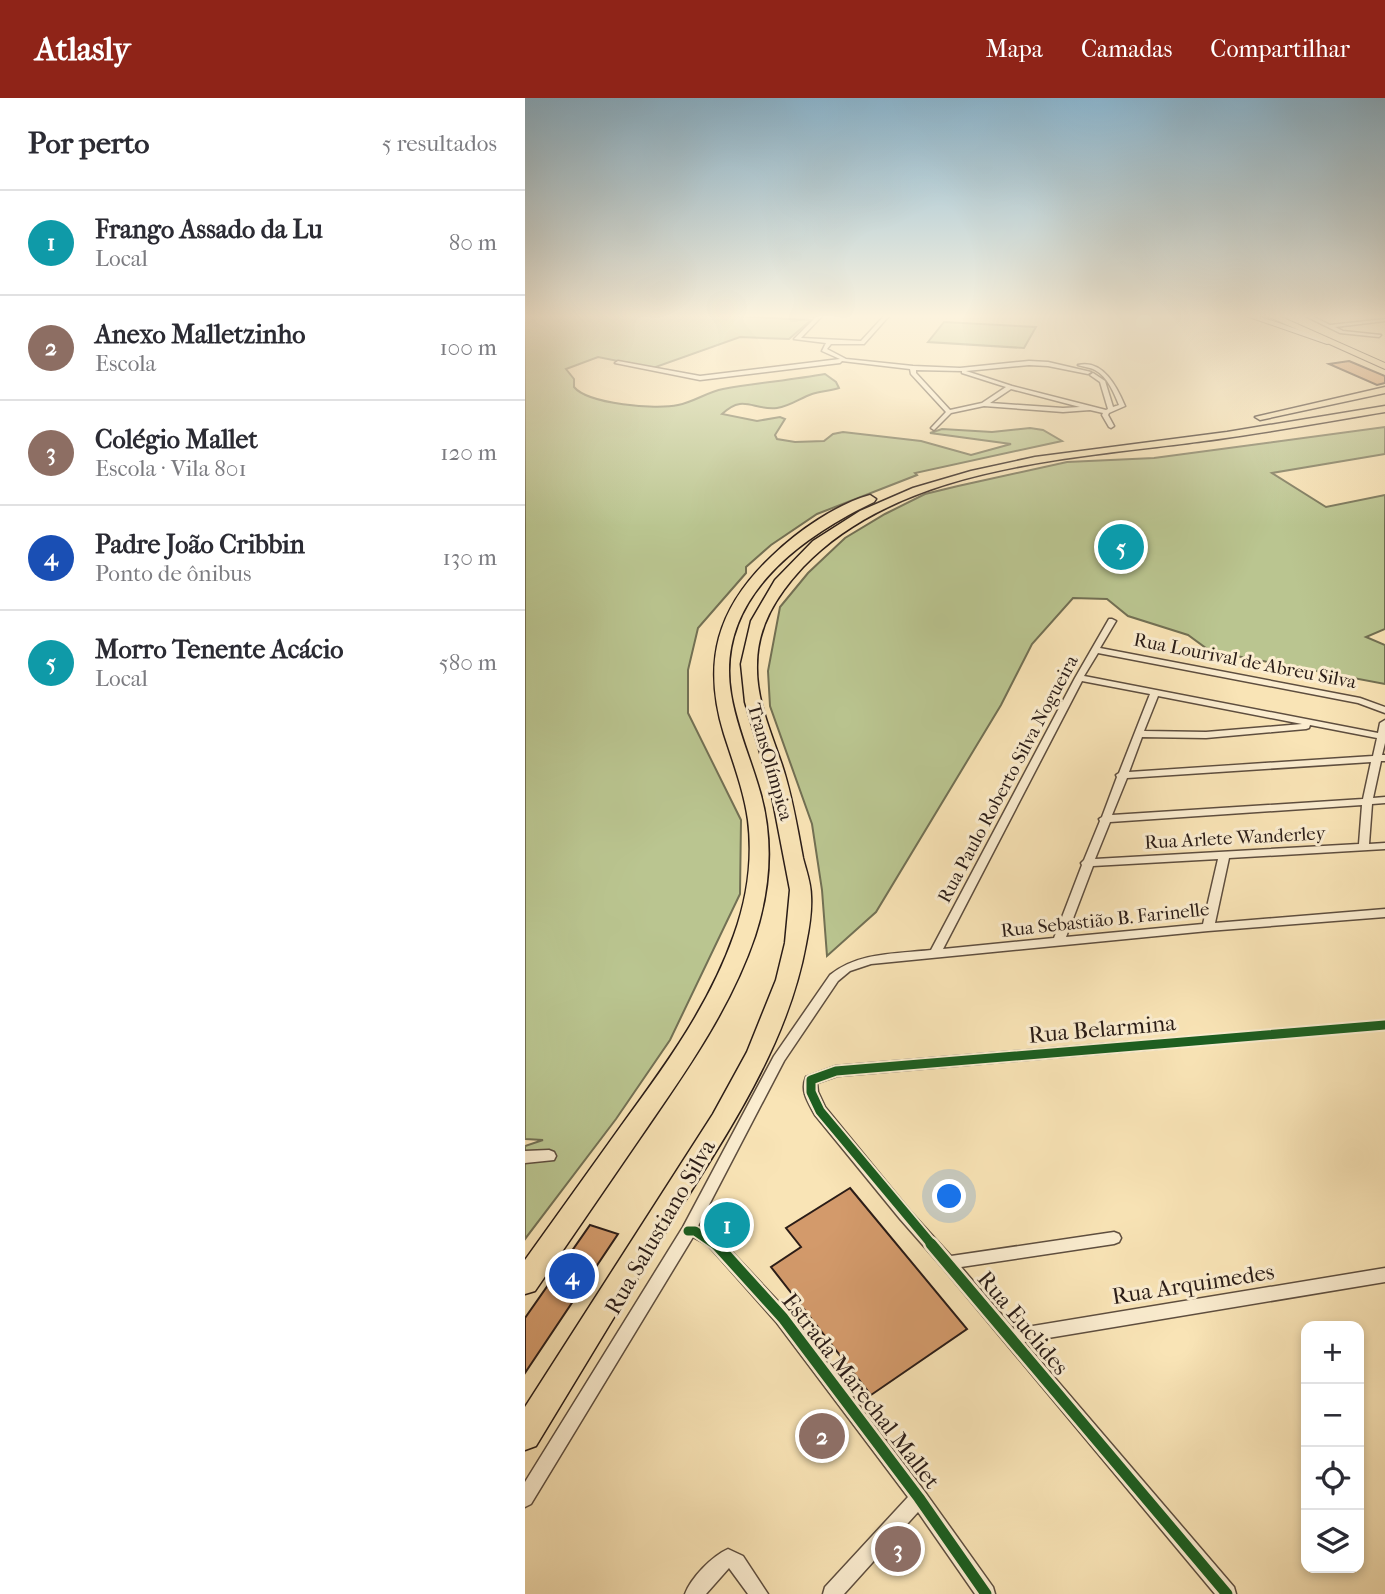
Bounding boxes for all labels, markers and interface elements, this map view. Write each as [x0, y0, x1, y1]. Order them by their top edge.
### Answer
text: Atlasly [35, 30, 130, 69]
text: Mapa [986, 35, 1043, 63]
text: Camadas [1081, 35, 1172, 63]
text: Compartilhar [1210, 35, 1350, 63]
text: Por perto [28, 126, 150, 161]
text: 5 resultados [382, 130, 497, 157]
text: Frango Assado da Lu [95, 214, 323, 245]
text: 1 [47, 229, 55, 256]
text: 80 m [449, 229, 497, 256]
text: Local [95, 245, 148, 272]
text: Anexo Malletzinho [95, 319, 305, 350]
text: 2 [45, 334, 57, 361]
text: 100 m [439, 334, 497, 361]
text: Escola [95, 350, 156, 377]
text: Colégio Mallet [95, 424, 258, 455]
text: 3 [46, 439, 56, 466]
text: 120 m [440, 439, 497, 466]
text: Escola · Vila 801 [95, 455, 247, 482]
pin: 5 [1098, 521, 1144, 573]
text: Padre João Cribbin [95, 529, 305, 560]
text: 4 [44, 544, 58, 571]
text: 130 m [443, 544, 497, 571]
text: Ponto de ônibus [95, 560, 252, 587]
street label: Rua Lourival de Abreu Silva [1132, 629, 1358, 693]
text: Morro Tenente Acácio [95, 634, 343, 665]
text: 5 [46, 649, 56, 676]
text: 580 m [439, 649, 497, 676]
street label: Rua Paulo Roberto Silva Nogueira [933, 651, 1083, 906]
text: Local [95, 665, 148, 692]
street label: TransOlímpica [743, 701, 797, 823]
street label: Rua Arlete Wanderley [1144, 822, 1327, 854]
street label: Rua Sebastião B. Farinelle [1000, 898, 1210, 942]
street label: Rua Belarmina [1027, 1009, 1177, 1049]
street label: Rua Salustiano Silva [599, 1135, 721, 1319]
your location [932, 1179, 966, 1213]
pin: 1 [704, 1199, 750, 1251]
pin: 4 [549, 1250, 595, 1302]
street label: Rua Arquimedes [1110, 1258, 1276, 1310]
street label: Rua Euclides [972, 1266, 1074, 1380]
street label: Estrada Marechal Mallet [776, 1288, 946, 1494]
map controls [1301, 1321, 1364, 1573]
button: + [1301, 1321, 1364, 1384]
button: − [1301, 1384, 1364, 1447]
pin: 2 [799, 1410, 845, 1462]
button: locate [1301, 1447, 1364, 1510]
button: layers [1301, 1510, 1364, 1573]
pin: 3 [875, 1523, 921, 1575]

